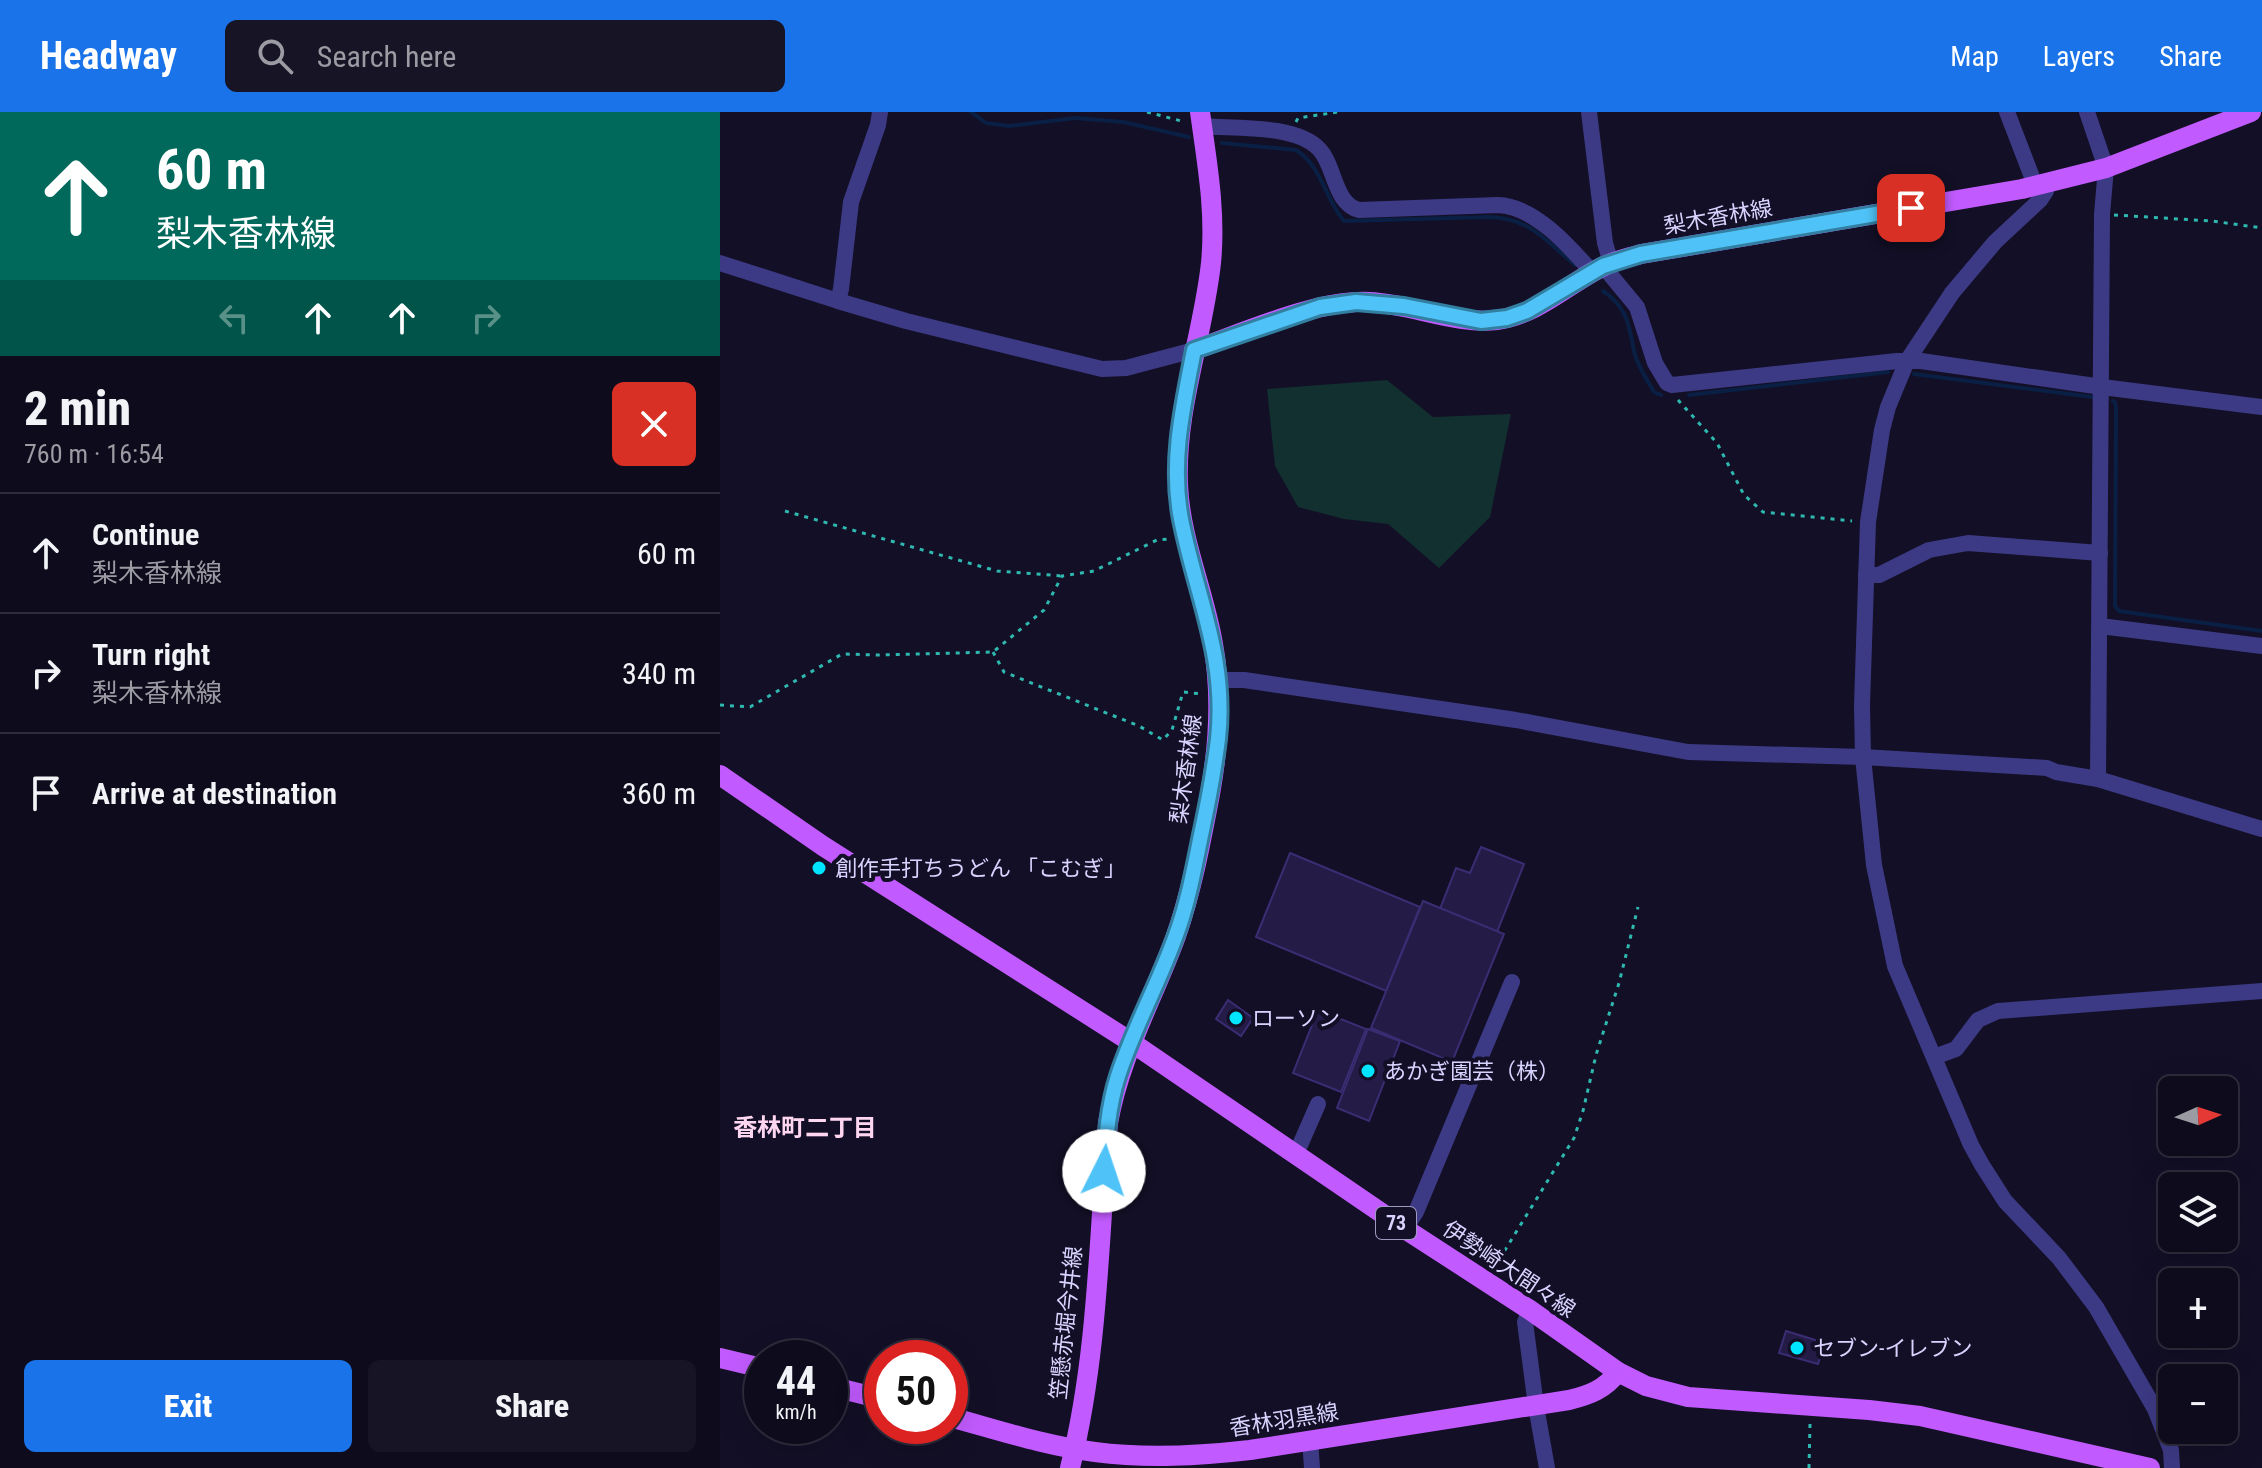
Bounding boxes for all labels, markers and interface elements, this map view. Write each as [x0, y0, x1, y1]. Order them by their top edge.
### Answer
search box [225, 20, 785, 92]
text: Headway [40, 34, 177, 78]
icon: search [253, 34, 297, 78]
text: Search here [317, 39, 456, 74]
text: Map [1950, 40, 1999, 73]
text: Layers [2043, 40, 2115, 73]
text: Share [2159, 40, 2222, 73]
text: 60 m [156, 137, 267, 203]
icon: ahead [24, 144, 128, 248]
pin [1877, 174, 1945, 242]
icon: arrive [1889, 186, 1933, 230]
street label: 梨木香林線 [1662, 195, 1774, 239]
text: 梨木香林線 [156, 213, 336, 255]
icon: left [212, 296, 256, 340]
icon: ahead [296, 296, 340, 340]
icon: ahead [380, 296, 424, 340]
icon: right [464, 296, 508, 340]
text: 2 min [24, 380, 131, 437]
button: close [612, 382, 696, 466]
text: 760 m · 16:54 [24, 439, 164, 469]
text: Continue [92, 517, 199, 552]
icon: ahead [24, 531, 68, 575]
text: 60 m [637, 536, 696, 571]
text: 梨木香林線 [92, 558, 222, 588]
text: Turn right [92, 637, 210, 672]
icon: right [24, 651, 68, 695]
text: 340 m [622, 656, 696, 691]
text: 梨木香林線 [92, 678, 222, 708]
street label: 梨木香林線 [1166, 713, 1206, 825]
icon: arrive [24, 771, 68, 815]
text: Arrive at destination [92, 776, 337, 811]
text: 360 m [622, 776, 696, 811]
place label: 創作手打ちうどん 「こむぎ」 [835, 856, 1126, 881]
marker: 創作手打ちうどん 「こむぎ」 [810, 859, 828, 877]
place label: ローソン [1252, 1006, 1340, 1031]
marker: ローソン [1227, 1009, 1245, 1027]
place label: あかぎ園芸（株） [1384, 1059, 1560, 1084]
marker: あかぎ園芸（株） [1359, 1062, 1377, 1080]
north arrow [2158, 1076, 2238, 1156]
map controls [2158, 1076, 2238, 1444]
district label: 香林町二丁目 [733, 1114, 877, 1142]
position arrow [1062, 1129, 1146, 1213]
button: layers [2158, 1172, 2238, 1252]
road number: 73 [1376, 1207, 1416, 1239]
street label: 伊勢崎大間々線 [1438, 1216, 1580, 1322]
street label: 笠懸赤堀今井線 [1046, 1245, 1086, 1401]
button: + [2158, 1268, 2238, 1348]
place label: セブン-イレブン [1813, 1336, 1972, 1361]
marker: セブン-イレブン [1788, 1339, 1806, 1357]
speed limit sign: 50 [864, 1340, 968, 1444]
text: 44 [776, 1358, 816, 1405]
button: Exit [24, 1360, 352, 1452]
button: Share [368, 1360, 696, 1452]
button: − [2158, 1364, 2238, 1444]
street label: 香林羽黒線 [1228, 1399, 1340, 1441]
text: km/h [775, 1400, 817, 1424]

